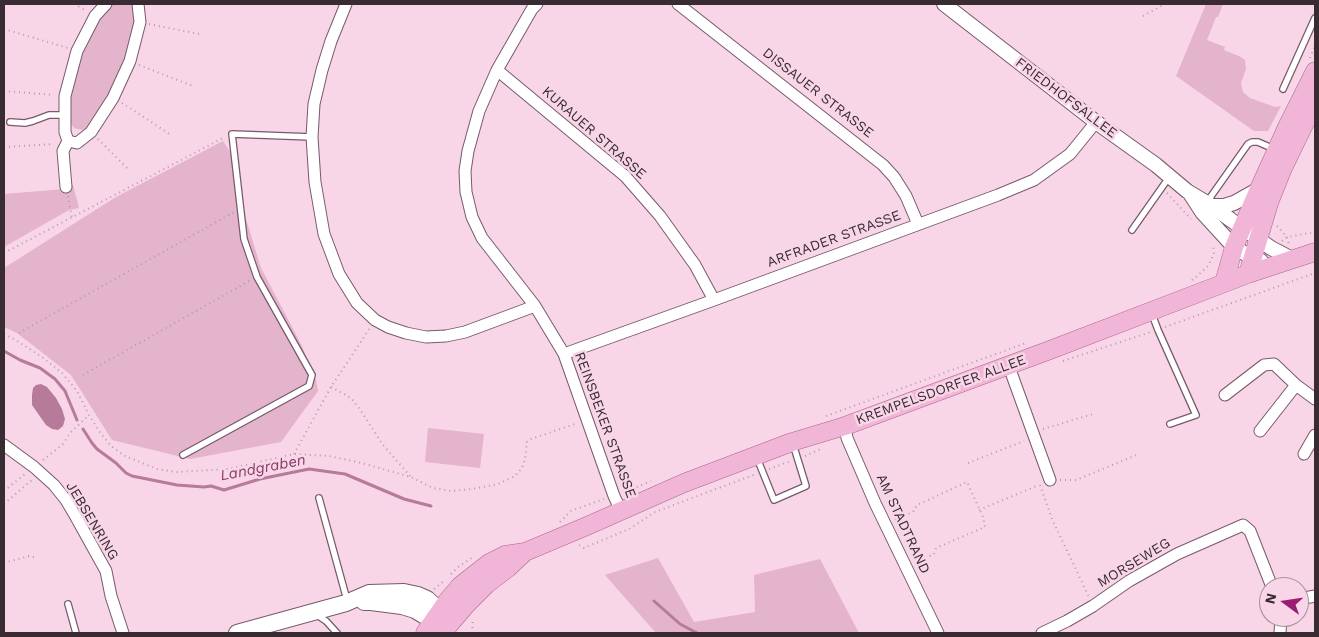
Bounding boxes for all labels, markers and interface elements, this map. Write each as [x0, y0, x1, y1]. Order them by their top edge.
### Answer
street label: DISSAUER STRASSE [759, 44, 877, 142]
street label: FRIEDHOFSALLEE [1012, 54, 1120, 142]
street label: KURAUER STRASSE [538, 83, 650, 183]
street label: ARFRADER STRASSE [765, 207, 903, 271]
street label: REINSBEKER STRASSE [571, 350, 639, 500]
street label: KREMPELSDORFER ALLEE [854, 351, 1028, 429]
water label: Landgraben [219, 451, 307, 485]
street label: AM STADTRAND [873, 471, 933, 577]
street label: JEBSENRING [62, 479, 122, 563]
street label: MORSEWEG [1095, 535, 1173, 591]
north arrow [1259, 577, 1309, 627]
text: N [1261, 592, 1279, 606]

